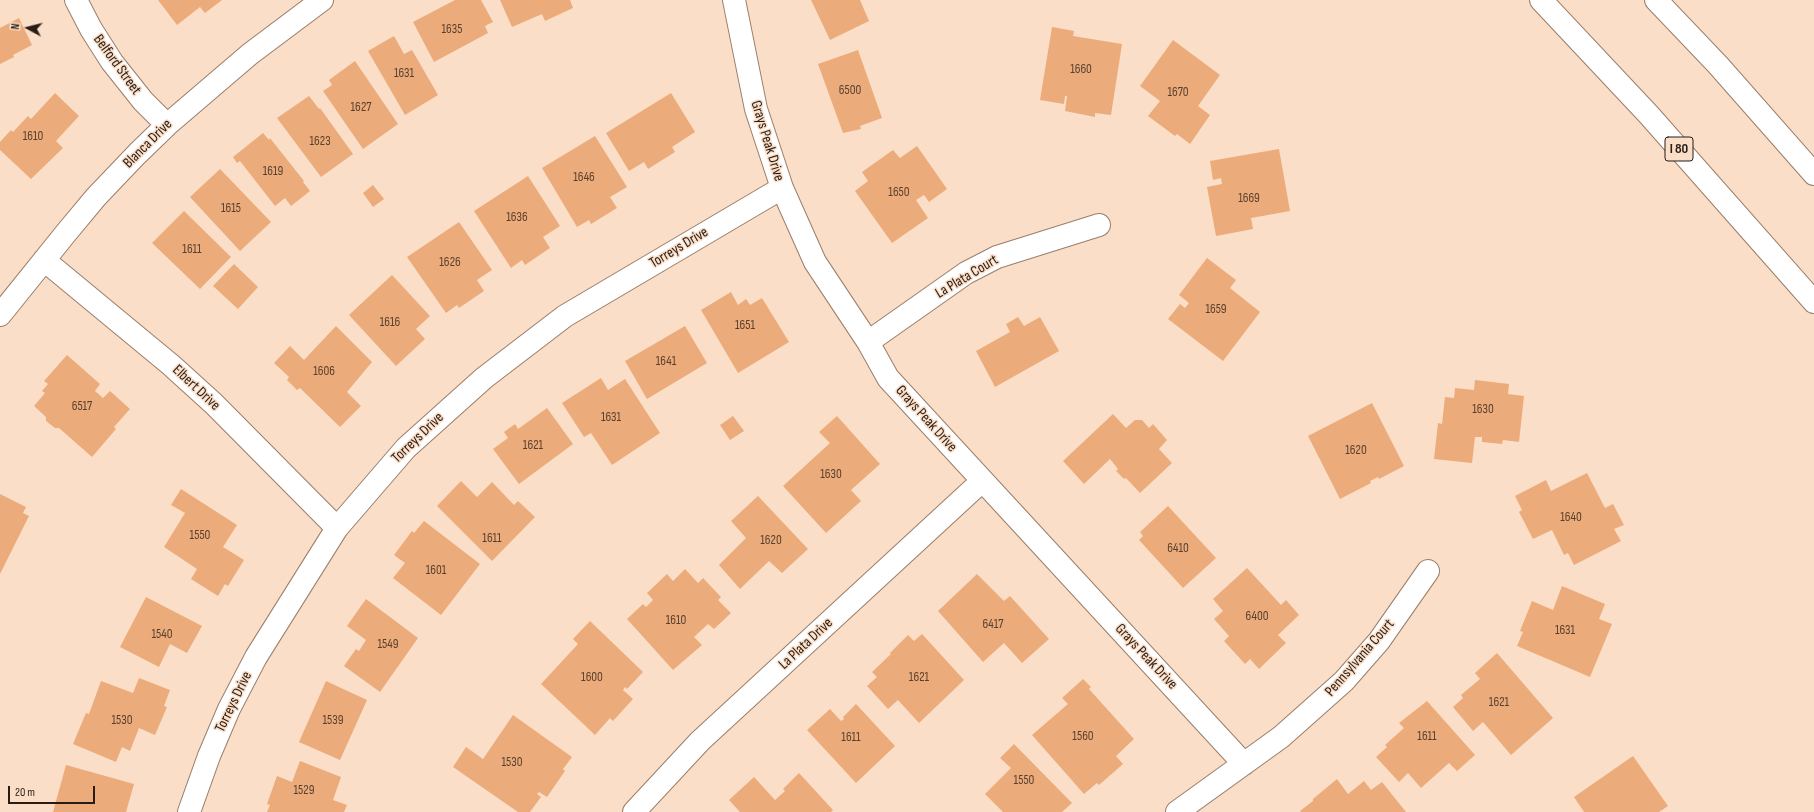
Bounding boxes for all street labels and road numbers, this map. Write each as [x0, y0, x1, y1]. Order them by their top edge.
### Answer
street label: Belford Street [89, 31, 145, 99]
street label: Grays Peak Drive [746, 99, 788, 183]
street label: Blanca Drive [120, 116, 176, 172]
road number: I 80 [1665, 137, 1693, 161]
street label: Torreys Drive [646, 223, 712, 273]
street label: La Plata Court [932, 251, 1002, 303]
street label: Elbert Drive [168, 361, 224, 415]
street label: Grays Peak Drive [891, 382, 961, 456]
street label: Torreys Drive [388, 409, 448, 467]
street label: La Plata Drive [775, 614, 837, 674]
street label: Pennsylvania Court [1322, 616, 1398, 700]
street label: Grays Peak Drive [1111, 620, 1181, 694]
street label: Torreys Drive [212, 669, 256, 735]

